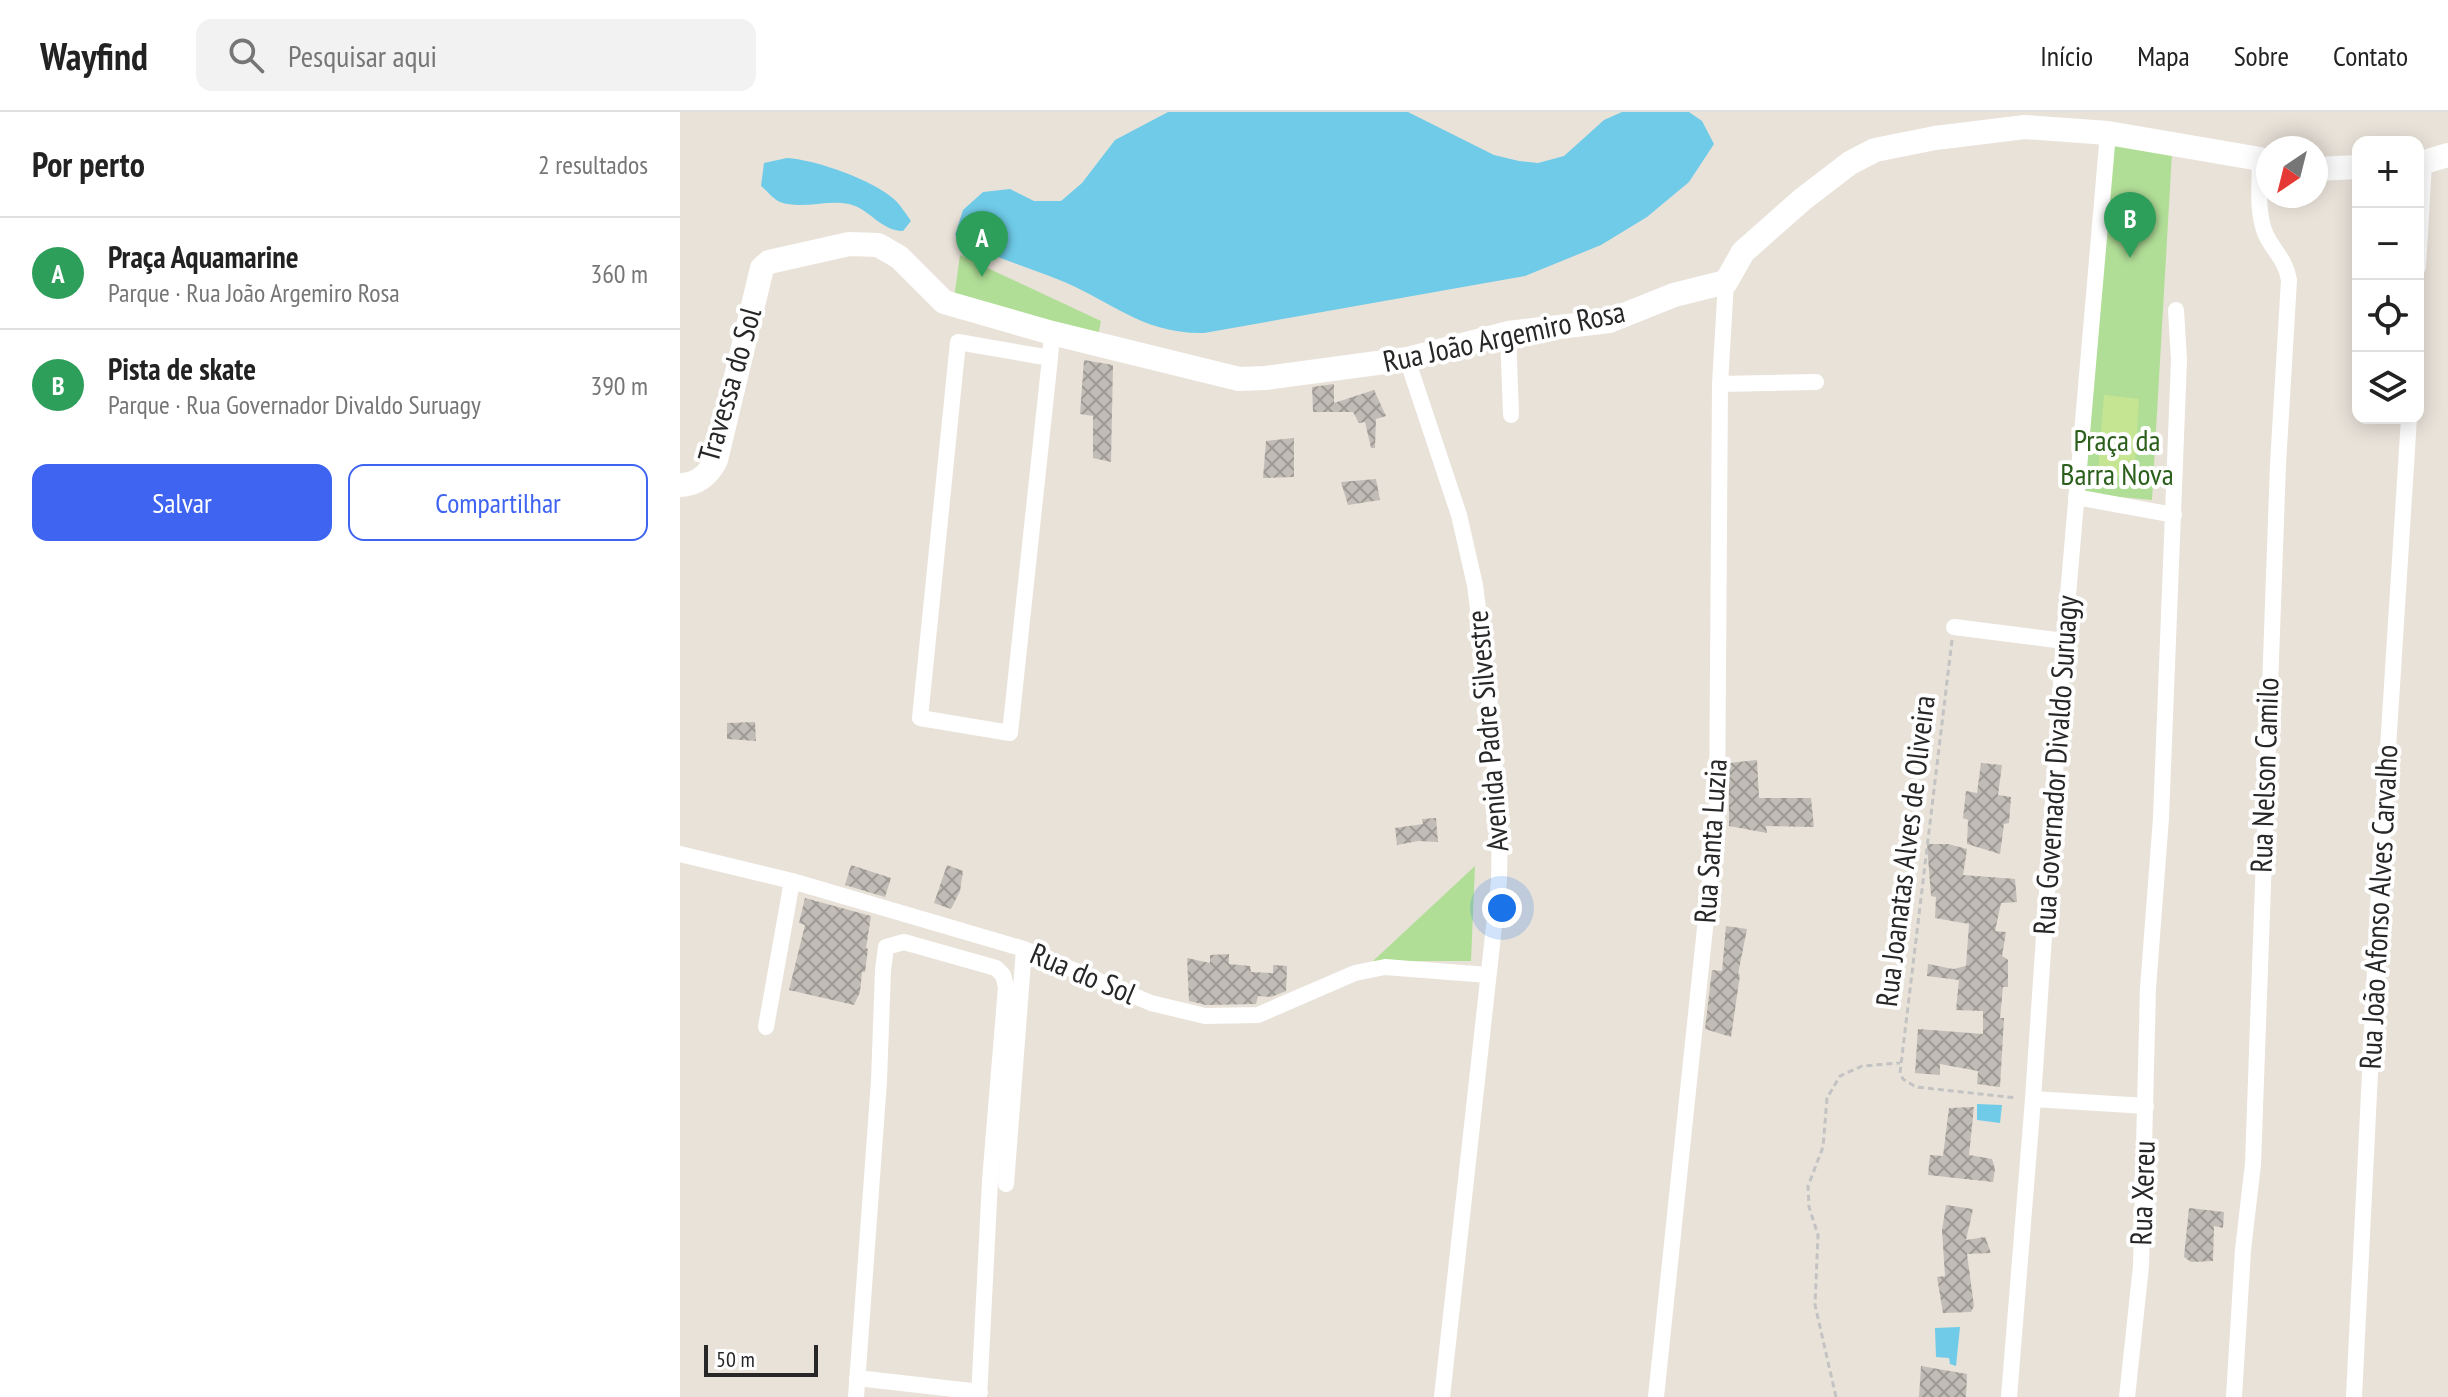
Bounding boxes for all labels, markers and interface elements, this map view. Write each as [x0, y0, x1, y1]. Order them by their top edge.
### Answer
search box [196, 19, 756, 91]
text: Wayfind [40, 31, 148, 80]
icon: search [224, 33, 268, 77]
text: Pesquisar aqui [288, 36, 437, 75]
text: Início [2040, 37, 2093, 74]
text: Mapa [2137, 37, 2190, 74]
text: Sobre [2234, 37, 2289, 74]
text: Contato [2333, 37, 2408, 74]
north arrow [2256, 136, 2328, 208]
map controls [2352, 136, 2424, 424]
button: + [2352, 136, 2424, 208]
text: Por perto [32, 142, 145, 186]
text: 2 resultados [538, 148, 648, 181]
pin: B [2104, 192, 2156, 258]
button: − [2352, 208, 2424, 280]
pin: A [956, 211, 1008, 277]
text: Praça Aquamarine [108, 237, 299, 276]
text: A [51, 257, 65, 290]
text: 360 m [590, 257, 648, 290]
text: Parque · Rua João Argemiro Rosa [108, 276, 400, 309]
button: locate [2352, 280, 2424, 352]
street label: Rua João Argemiro Rosa [1379, 291, 1628, 380]
street label: Travessa do Sol [688, 303, 769, 466]
text: Pista de skate [108, 349, 256, 388]
button: layers [2352, 352, 2424, 424]
text: B [52, 369, 64, 402]
text: 390 m [590, 369, 648, 402]
text: Parque · Rua Governador Divaldo Suruagy [108, 388, 481, 421]
park label: Praça da Barra Nova [2060, 420, 2174, 493]
button: Salvar [32, 464, 332, 541]
button: Compartilhar [348, 464, 648, 541]
street label: Rua Governador Divaldo Suruagy [2023, 593, 2086, 936]
street label: Avenida Padre Silvestre [1457, 609, 1516, 854]
street label: Rua Nelson Camilo [2241, 677, 2286, 873]
street label: Rua Joanatas Alves de Oliveira [1866, 693, 1943, 1009]
street label: Rua João Afonso Alves Carvalho [2350, 744, 2405, 1070]
street label: Rua Santa Luzia [1684, 757, 1735, 924]
your location [1482, 888, 1522, 928]
street label: Rua do Sol [1025, 933, 1142, 1012]
street label: Rua Xereu [2120, 1140, 2163, 1246]
scale bar [704, 1341, 818, 1377]
text: 50 m [716, 1345, 755, 1373]

